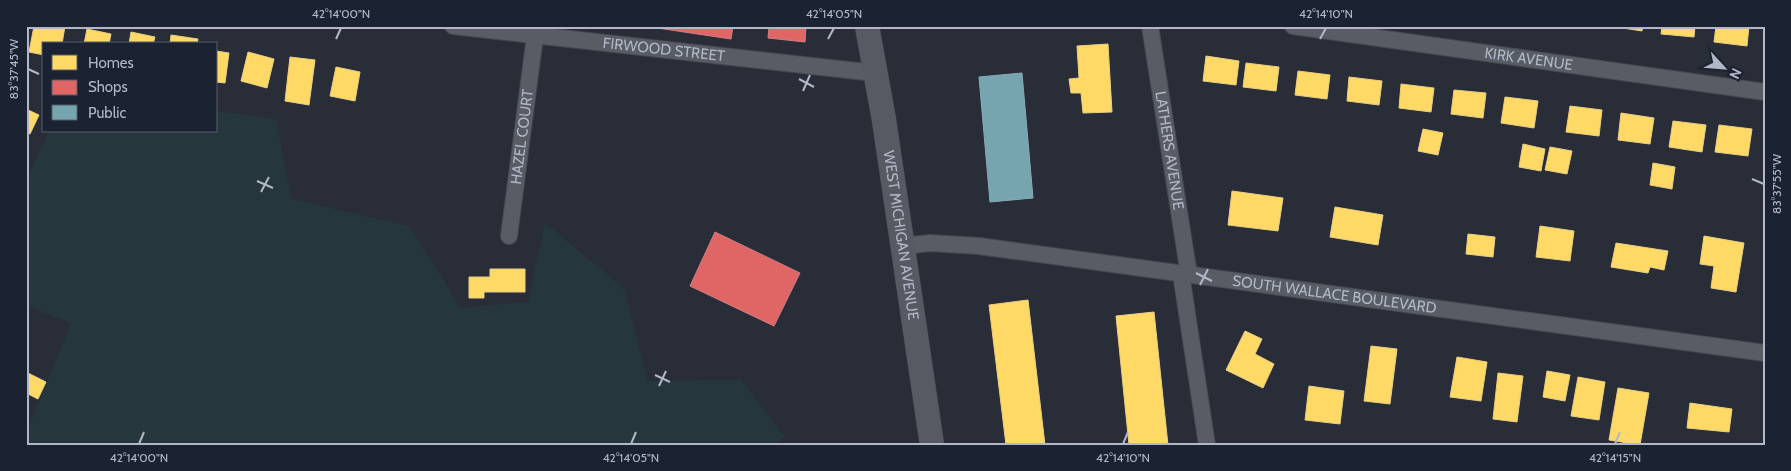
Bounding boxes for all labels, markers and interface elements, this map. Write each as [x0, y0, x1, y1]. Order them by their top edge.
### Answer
text: 42°14'00"N [312, 6, 370, 21]
text: 42°14'05"N [806, 6, 862, 21]
text: 42°14'10"N [1299, 6, 1353, 21]
street label: FIRWOOD STREET [602, 34, 726, 65]
text: 83°37'45"W [6, 38, 21, 99]
legend [42, 42, 218, 132]
north arrow [1698, 42, 1748, 92]
street label: KIRK AVENUE [1483, 44, 1574, 74]
text: Homes [88, 54, 134, 72]
text: N [1725, 65, 1746, 82]
text: Shops [88, 78, 128, 96]
street label: HAZEL COURT [507, 88, 537, 185]
street label: LATHERS AVENUE [1151, 90, 1188, 211]
text: Public [88, 104, 126, 122]
street label: WEST MICHIGAN AVENUE [880, 149, 922, 321]
text: 83°37'55"W [1769, 153, 1784, 214]
street label: SOUTH WALLACE BOULEVARD [1231, 272, 1438, 317]
text: 42°14'00"N [110, 450, 168, 465]
text: 42°14'05"N [603, 450, 659, 465]
text: 42°14'10"N [1096, 450, 1150, 465]
text: 42°14'15"N [1589, 450, 1641, 465]

